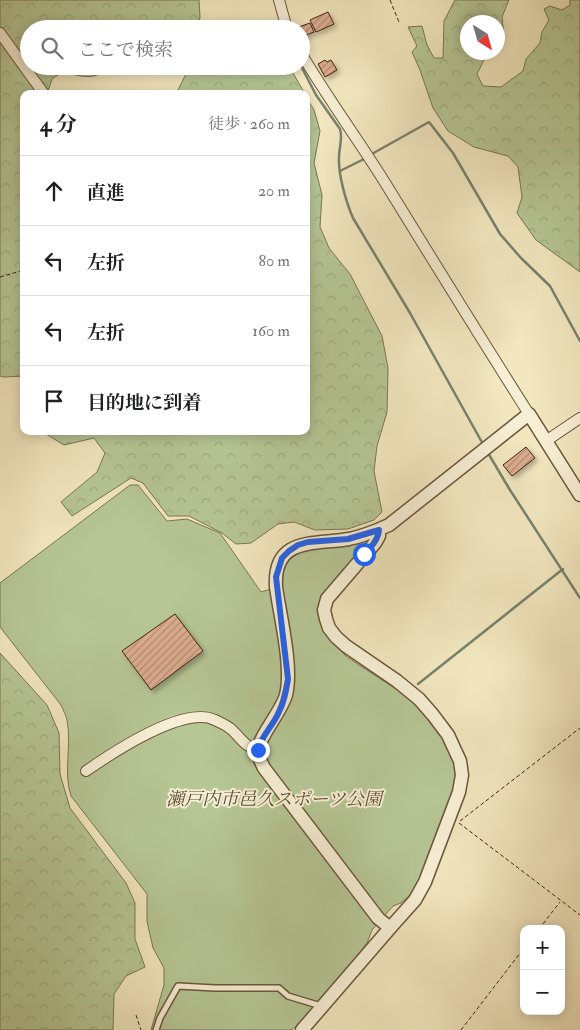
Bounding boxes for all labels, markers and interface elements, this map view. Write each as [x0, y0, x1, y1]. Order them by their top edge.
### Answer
north arrow [460, 15, 505, 60]
search box [20, 20, 310, 75]
icon: search [38, 34, 66, 62]
text: ここで検索 [78, 38, 173, 62]
text: 4 分 [40, 111, 77, 138]
text: 徒歩 · 260 m [208, 114, 290, 134]
icon: ahead [40, 177, 68, 205]
text: 直進 [87, 181, 125, 205]
text: 20 m [258, 181, 290, 201]
icon: left [40, 247, 68, 275]
text: 左折 [87, 251, 125, 275]
text: 80 m [259, 251, 290, 271]
icon: left [40, 317, 68, 345]
text: 左折 [87, 321, 125, 345]
text: 160 m [252, 321, 290, 341]
icon: arrive [40, 387, 68, 415]
text: 目的地に到着 [87, 391, 201, 415]
route start [353, 543, 376, 566]
route end [247, 739, 270, 762]
park label: 瀬戸内市邑久スポーツ公園 [166, 788, 385, 811]
map controls [520, 925, 565, 1015]
button: + [520, 925, 565, 970]
button: − [520, 970, 565, 1015]

